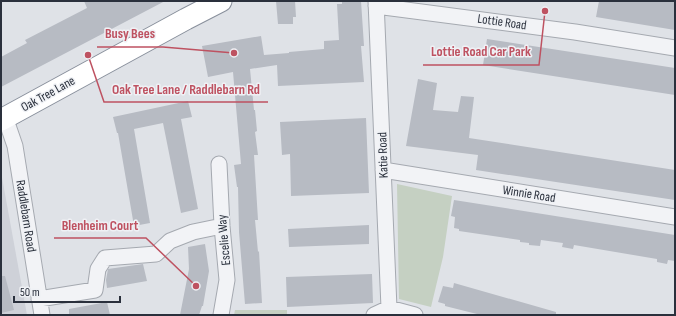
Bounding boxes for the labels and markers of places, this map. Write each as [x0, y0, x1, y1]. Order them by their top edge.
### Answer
callout: Busy Bees [97, 21, 163, 47]
callout: Lottie Road Car Park [423, 39, 539, 65]
callout: Oak Tree Lane / Raddlebarn Rd [104, 76, 268, 102]
callout: Blenheim Court [54, 212, 146, 238]

